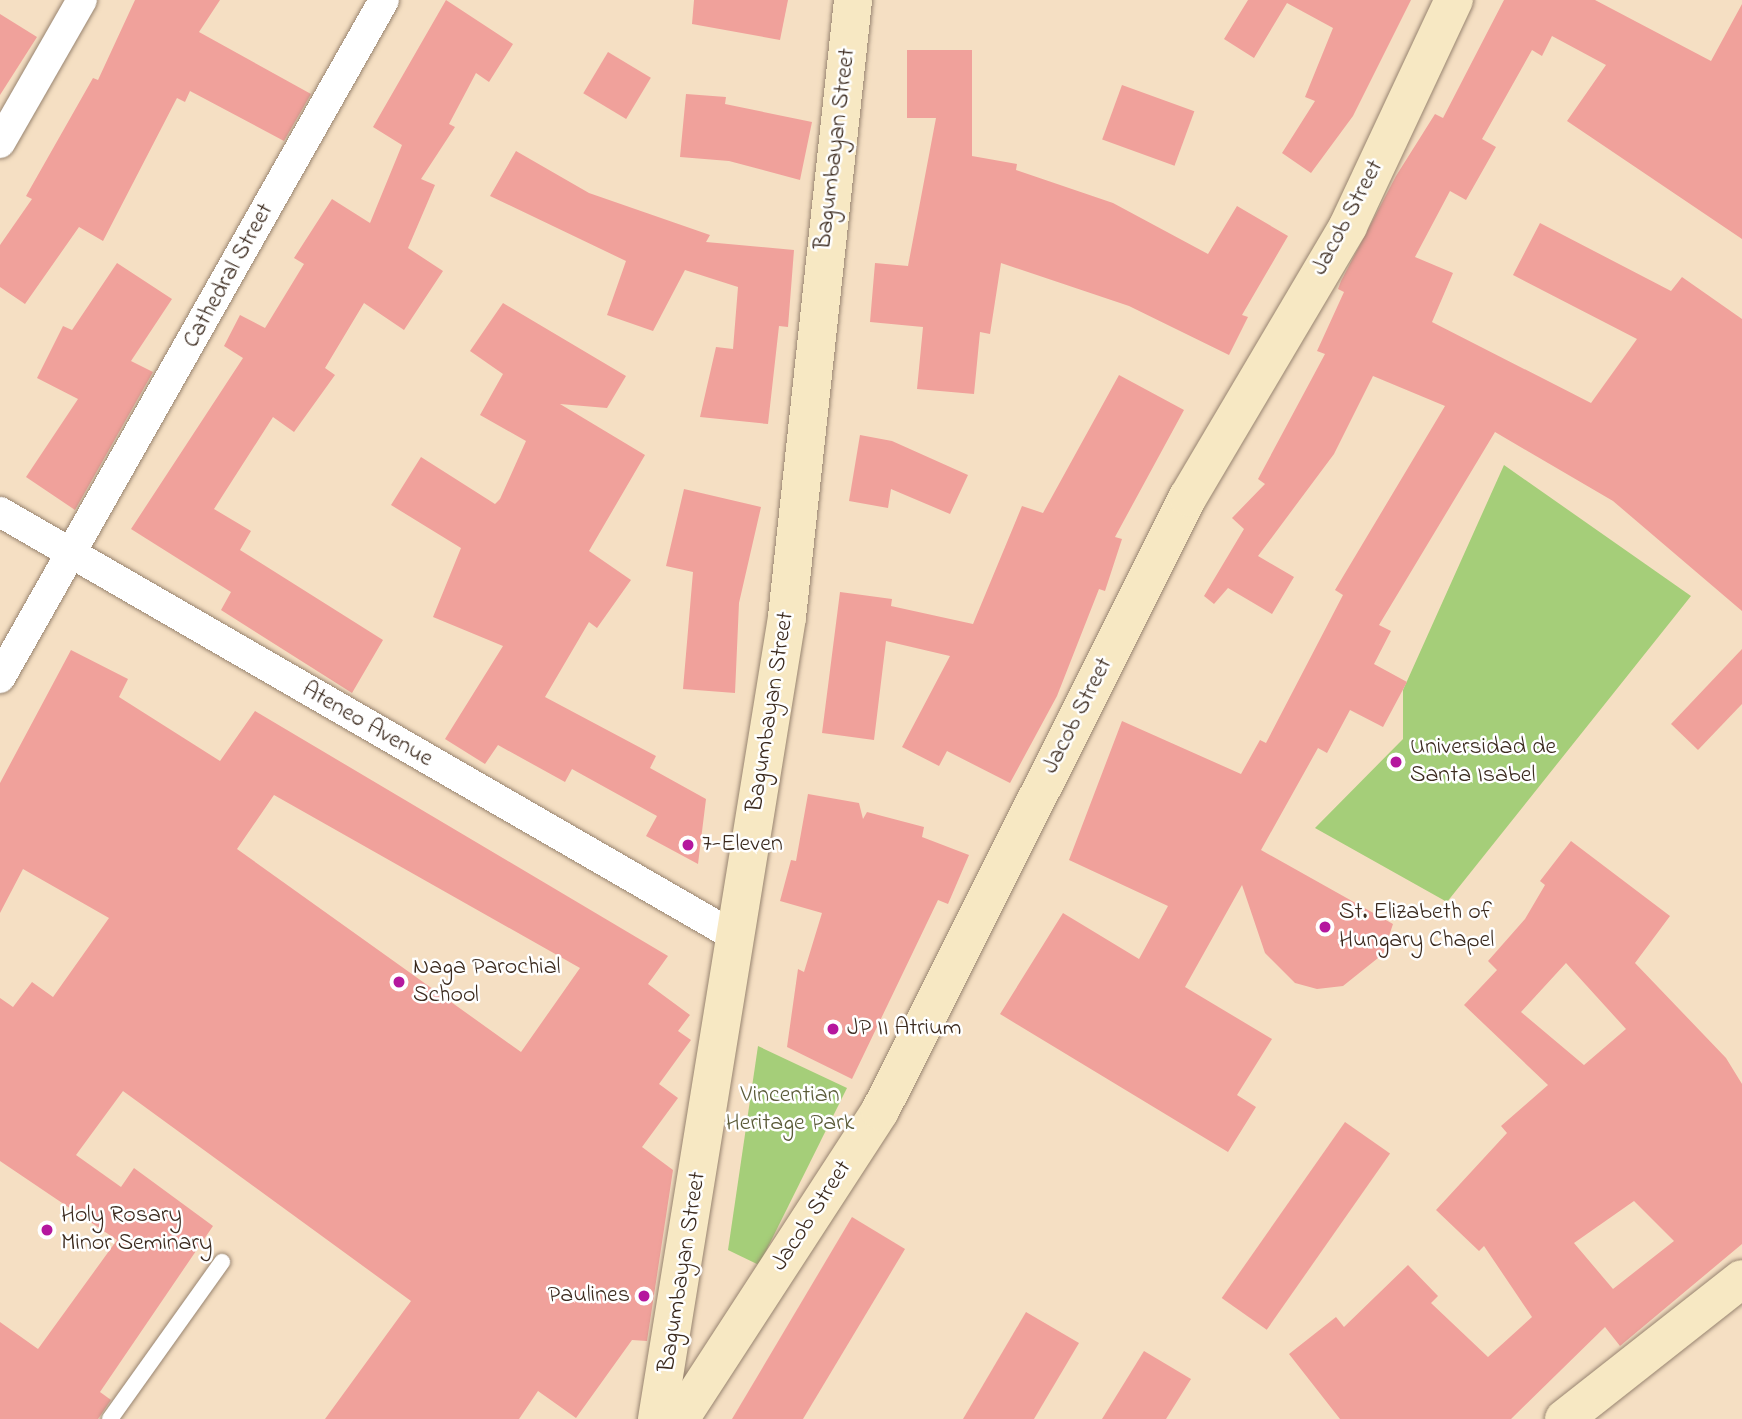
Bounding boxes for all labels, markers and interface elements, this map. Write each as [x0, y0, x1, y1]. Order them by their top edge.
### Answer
street label: Bagumbayan Street [809, 47, 863, 251]
street label: Jacob Street [1306, 156, 1390, 280]
street label: Cathedral Street [177, 199, 281, 353]
street label: Bagumbayan Street [741, 610, 801, 814]
street label: Jacob Street [1037, 653, 1119, 779]
street label: Ateneo Avenue [296, 676, 438, 774]
place label: Universidad de Santa Isabel [1410, 734, 1556, 790]
marker: Universidad de Santa Isabel [1388, 754, 1404, 770]
place label: 7-Eleven [702, 831, 783, 859]
marker: 7-Eleven [680, 837, 696, 853]
place label: St. Elizabeth of Hungary Chapel [1339, 899, 1494, 955]
marker: St. Elizabeth of Hungary Chapel [1317, 919, 1333, 935]
place label: Naga Parochial School [413, 954, 561, 1010]
marker: Naga Parochial School [391, 974, 407, 990]
place label: JP II Atrium [847, 1015, 961, 1043]
marker: JP II Atrium [825, 1021, 841, 1037]
park label: Vincentian Heritage Park [726, 1082, 854, 1138]
street label: Jacob Street [766, 1155, 858, 1277]
street label: Bagumbayan Street [653, 1170, 713, 1374]
place label: Holy Rosary Minor Seminary [61, 1202, 212, 1258]
marker: Holy Rosary Minor Seminary [39, 1222, 55, 1238]
place label: Paulines [548, 1282, 630, 1310]
marker: Paulines [636, 1288, 652, 1304]

